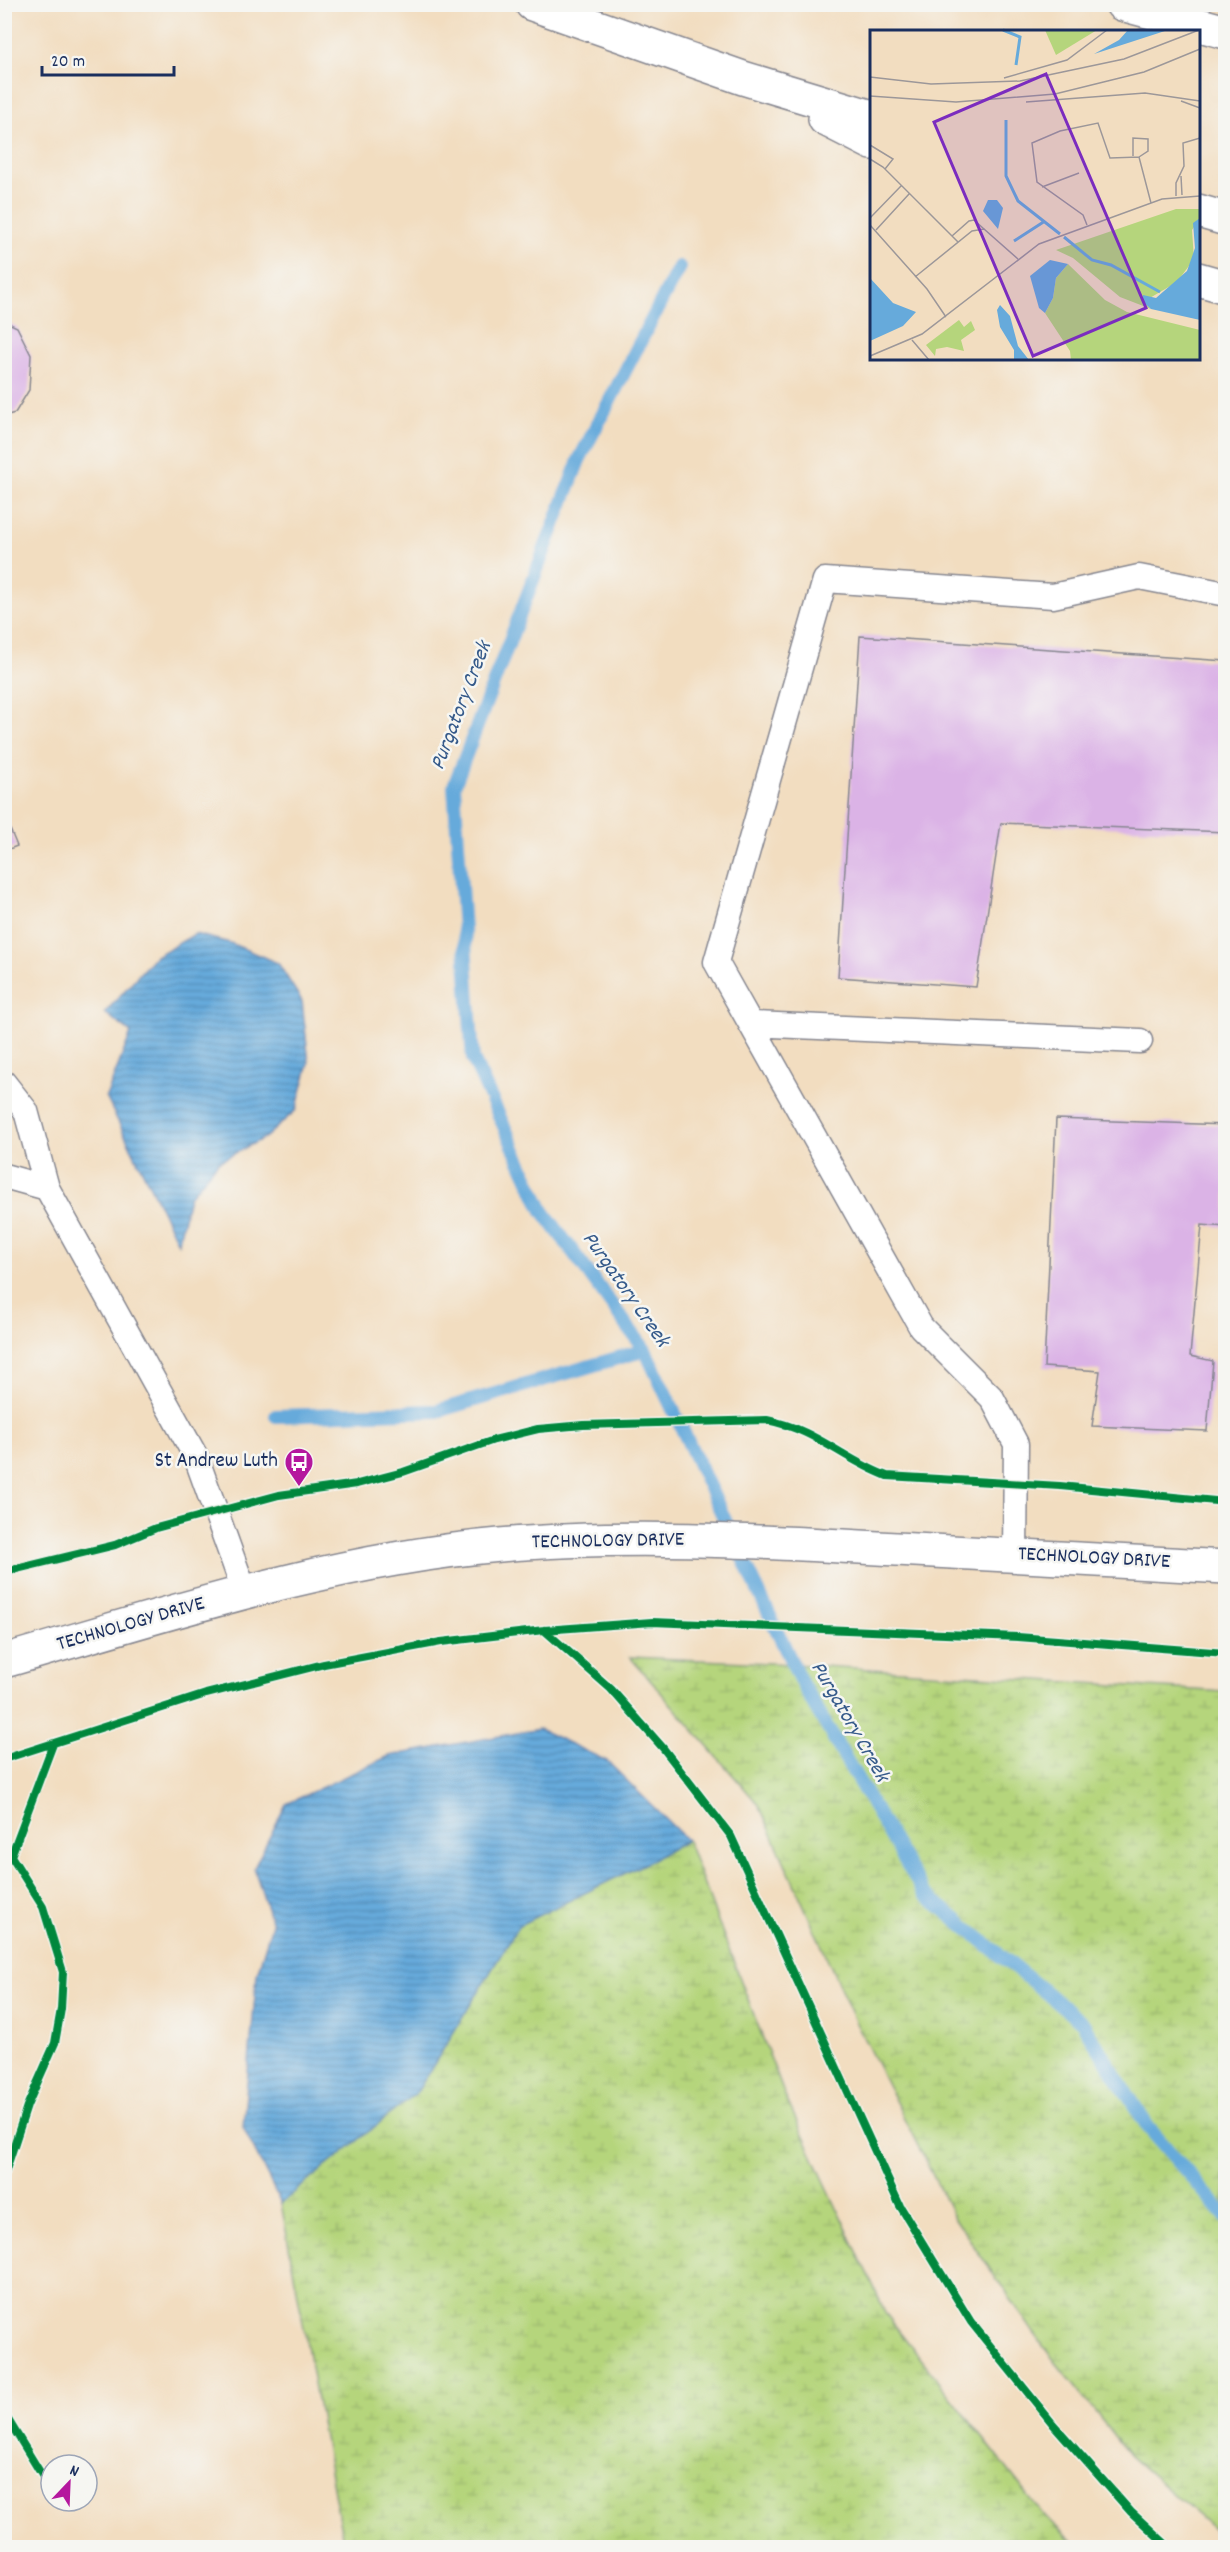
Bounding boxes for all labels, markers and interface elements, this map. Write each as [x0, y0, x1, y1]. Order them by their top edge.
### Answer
inset map [870, 30, 1200, 360]
scale bar [42, 39, 174, 77]
text: 20 m [51, 50, 85, 75]
water label: Purgatory Creek [423, 636, 501, 775]
water label: Purgatory Creek [574, 1226, 678, 1356]
bus stop icon: St Andrew Luth [283, 1446, 315, 1488]
place label: St Andrew Luth [155, 1447, 278, 1477]
street label: TECHNOLOGY DRIVE [532, 1526, 685, 1558]
street label: TECHNOLOGY DRIVE [1017, 1540, 1171, 1578]
street label: TECHNOLOGY DRIVE [54, 1589, 209, 1660]
water label: Purgatory Creek [802, 1656, 897, 1790]
north arrow [39, 2453, 99, 2513]
text: N [66, 2459, 82, 2484]

